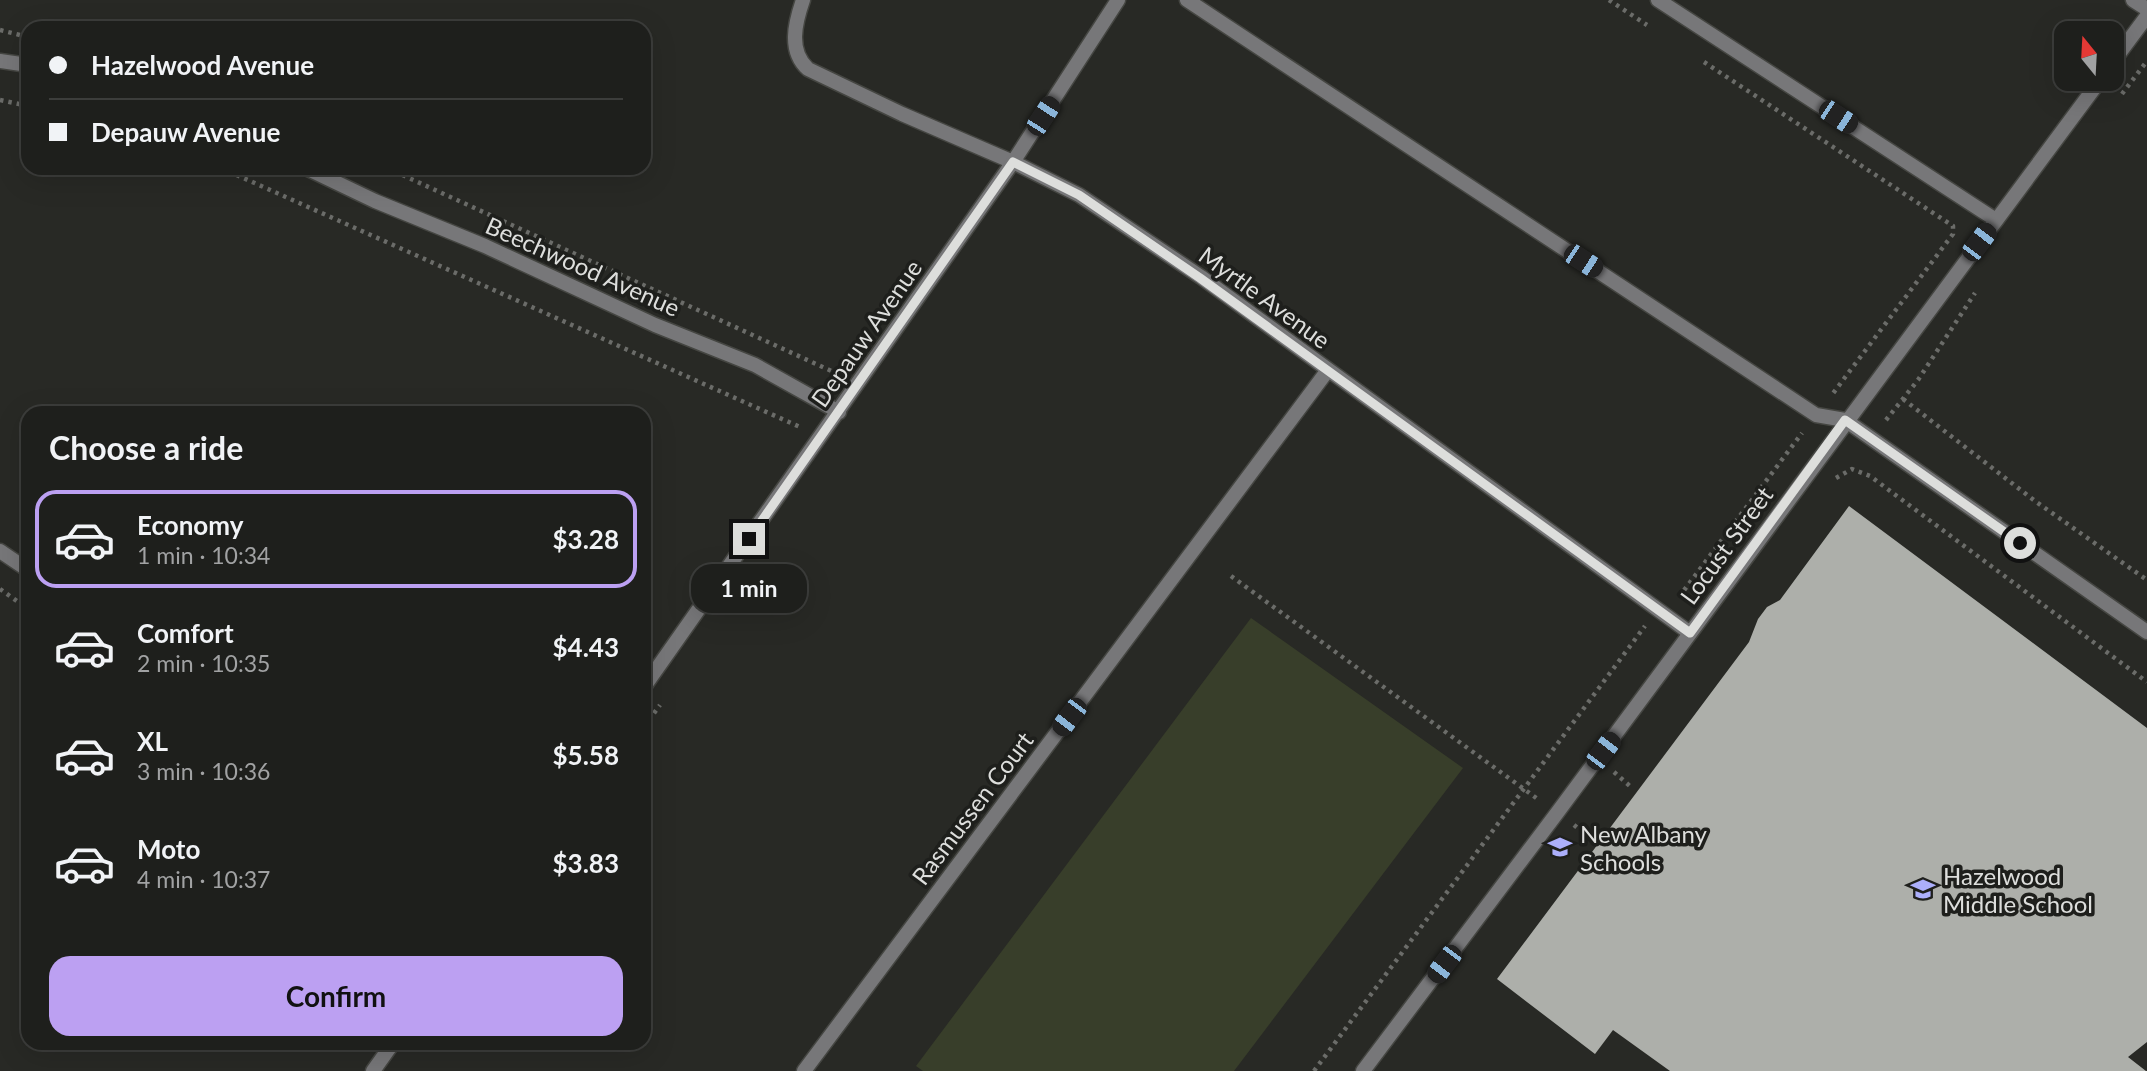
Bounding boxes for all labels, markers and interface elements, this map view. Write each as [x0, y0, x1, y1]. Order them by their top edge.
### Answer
north arrow [2054, 21, 2124, 91]
map controls [2054, 21, 2124, 91]
text: Hazelwood Avenue [91, 49, 314, 81]
car [1023, 93, 1064, 139]
car [1815, 97, 1862, 137]
text: Depauw Avenue [91, 116, 280, 148]
street label: Beechwood Avenue [481, 210, 685, 322]
car [1958, 219, 2001, 265]
street label: Myrtle Avenue [1194, 240, 1336, 354]
car [1560, 241, 1607, 281]
street label: Depauw Avenue [805, 254, 927, 412]
text: Choose a ride [49, 428, 243, 467]
street label: Locust Street [1674, 480, 1779, 609]
icon: car [53, 508, 116, 571]
text: Economy [137, 509, 243, 541]
text: $3.28 [553, 523, 619, 555]
route end [733, 523, 765, 555]
route start [2004, 527, 2036, 559]
text: 1 min · 10:34 [137, 541, 270, 569]
callout: 1 min [691, 564, 807, 612]
text: 1 min [720, 574, 778, 602]
icon: car [53, 616, 116, 679]
text: Comfort [137, 617, 234, 649]
text: $4.43 [553, 631, 619, 663]
text: 2 min · 10:35 [137, 649, 270, 677]
car [1048, 694, 1091, 740]
icon: car [53, 724, 116, 787]
text: XL [137, 725, 168, 757]
street label: Rasmussen Court [905, 726, 1039, 890]
car [1582, 728, 1625, 774]
text: $5.58 [553, 739, 619, 771]
text: 3 min · 10:36 [137, 757, 270, 785]
place label: New Albany Schools [1580, 819, 1708, 876]
icon: car [53, 832, 116, 895]
text: Moto [137, 833, 200, 865]
school or university icon: New Albany Schools [1546, 833, 1574, 861]
text: $3.83 [553, 847, 619, 879]
place label: Hazelwood Middle School [1943, 861, 2093, 918]
text: 4 min · 10:37 [137, 865, 270, 893]
school or university icon: Hazelwood Middle School [1909, 875, 1937, 903]
car [1423, 941, 1466, 987]
button: Confirm [49, 956, 623, 1036]

